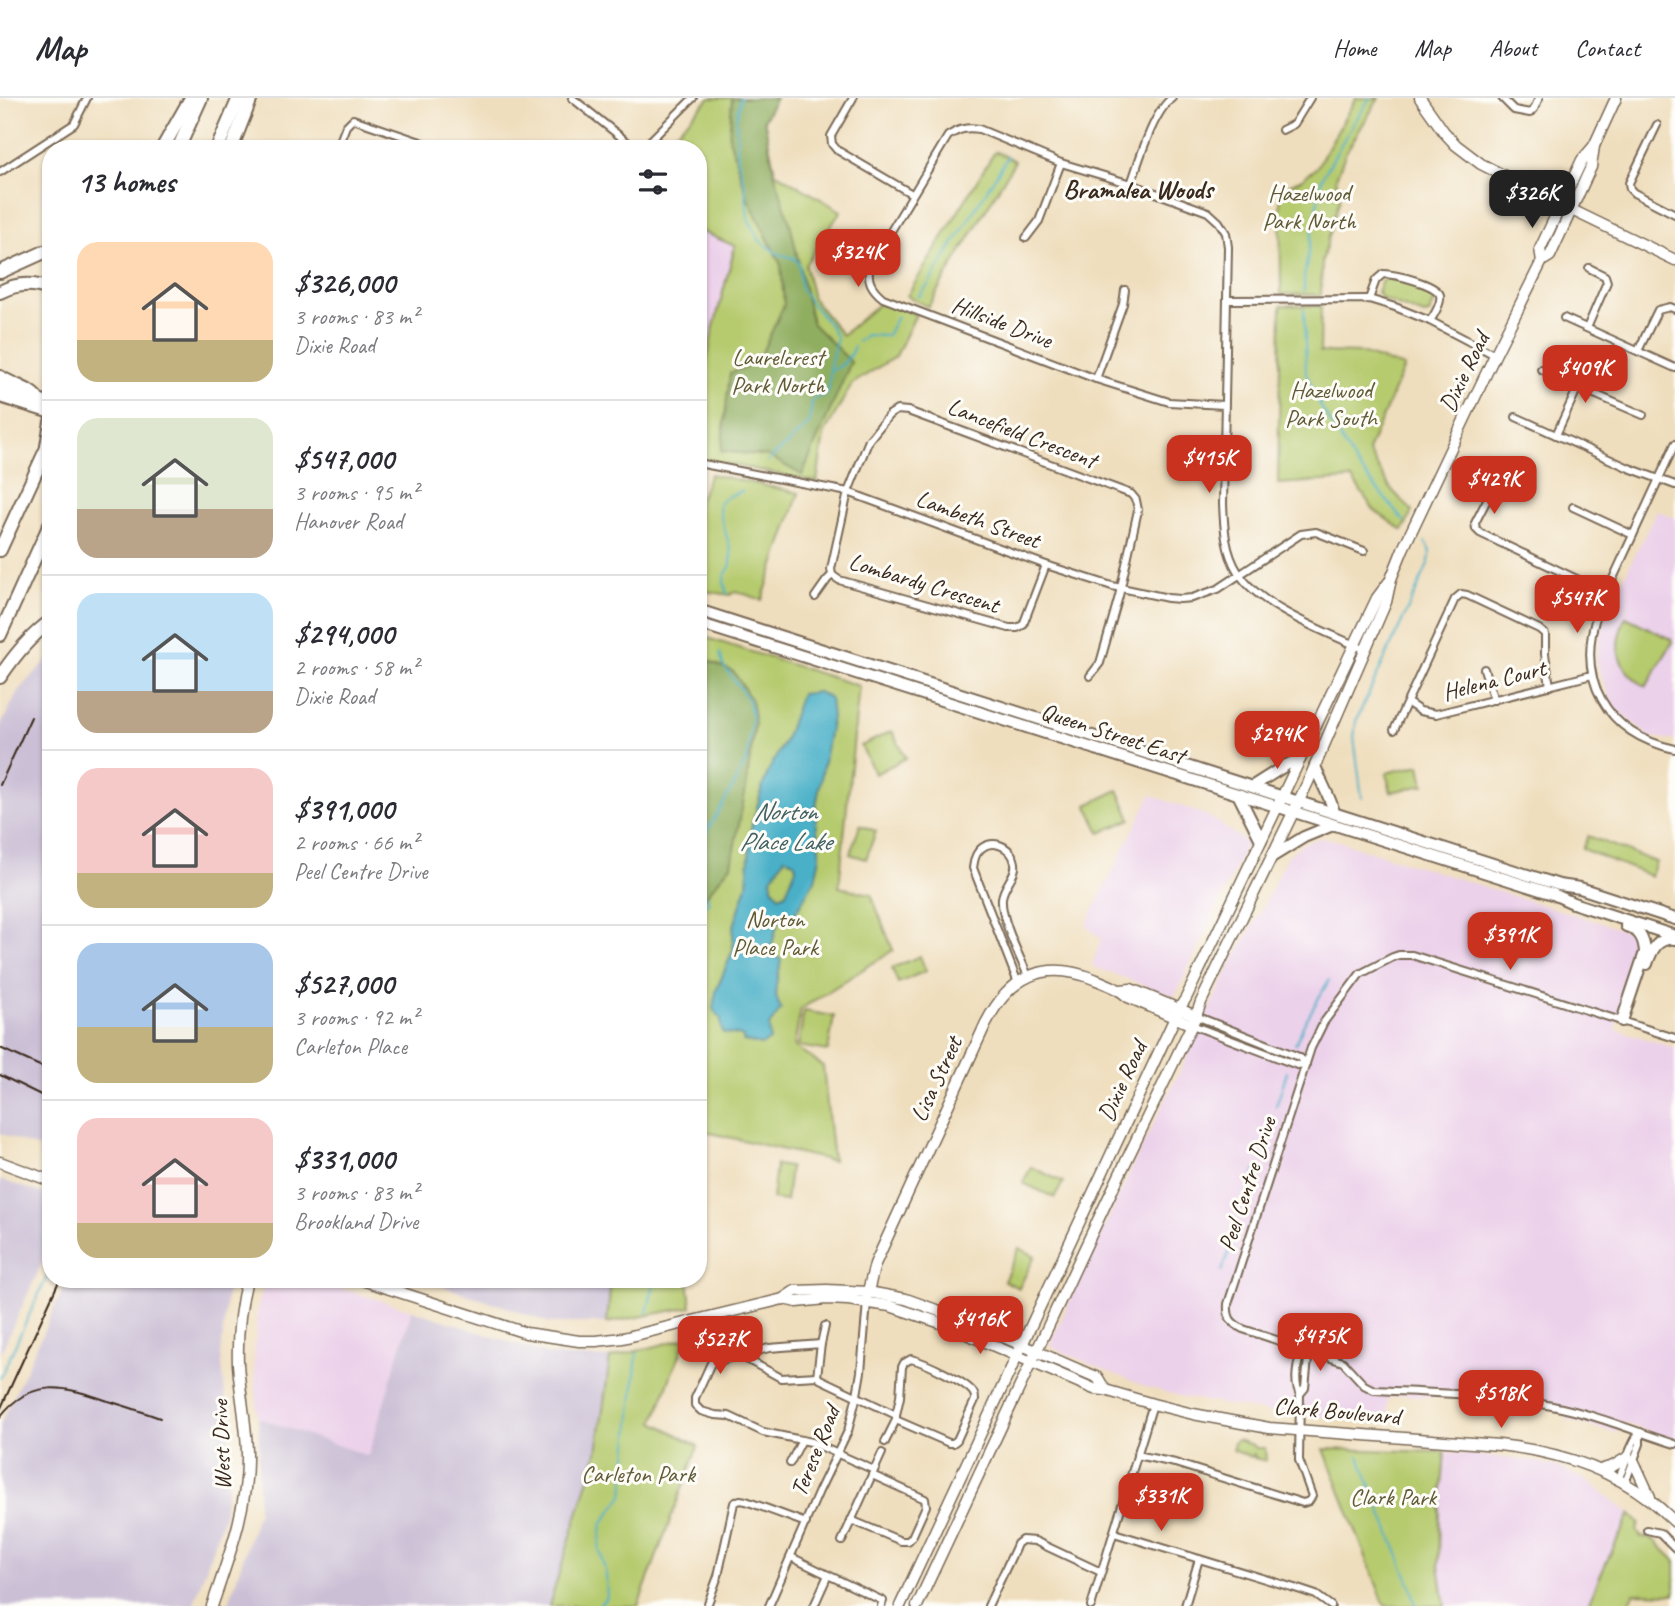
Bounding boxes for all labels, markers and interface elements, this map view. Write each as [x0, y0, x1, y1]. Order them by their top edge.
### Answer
text: Map [35, 27, 86, 69]
text: Home [1333, 33, 1376, 63]
text: Map [1414, 33, 1451, 63]
text: About [1489, 33, 1537, 63]
text: Contact [1575, 33, 1640, 63]
text: 13 homes [77, 163, 175, 201]
icon: filters [634, 163, 672, 201]
pin: $326K [1483, 170, 1581, 230]
district label: Bramalea Woods [1063, 173, 1216, 206]
park label: Hazelwood Park North [1262, 178, 1357, 236]
text: $326K [1505, 178, 1559, 207]
pin: $324K [809, 230, 907, 289]
text: $324K [831, 237, 885, 266]
text: $326,000 [294, 264, 395, 302]
icon: home [133, 270, 217, 354]
street label: Hillside Drive [948, 289, 1058, 356]
text: 3 rooms · 83 m² [294, 302, 418, 331]
street label: Dixie Road [1432, 324, 1498, 417]
text: Dixie Road [294, 331, 375, 360]
park label: Laurelcrest Park North [731, 342, 827, 400]
pin: $409K [1536, 345, 1634, 405]
text: $409K [1559, 353, 1611, 382]
park label: Hazelwood Park South [1285, 375, 1379, 433]
street label: Lancefield Crescent [943, 391, 1103, 476]
pin: $415K [1160, 436, 1258, 495]
text: $547,000 [294, 440, 394, 478]
text: $415K [1183, 443, 1235, 472]
icon: home [133, 446, 217, 530]
pin: $429K [1445, 456, 1543, 516]
text: $429K [1468, 464, 1520, 493]
text: 3 rooms · 95 m² [294, 478, 418, 507]
street label: Lambeth Street [912, 483, 1046, 556]
text: Hanover Road [294, 507, 403, 536]
street label: Lombardy Crescent [845, 546, 1005, 621]
pin: $547K [1528, 575, 1626, 635]
text: $547K [1551, 583, 1603, 612]
text: $294,000 [294, 615, 394, 653]
icon: home [133, 621, 217, 705]
street label: Helena Court [1439, 652, 1551, 707]
text: 2 rooms · 58 m² [294, 653, 418, 682]
text: Dixie Road [294, 682, 375, 711]
street label: Queen Street East [1037, 696, 1192, 771]
pin: $294K [1228, 712, 1326, 771]
text: $294K [1251, 719, 1303, 748]
text: $391,000 [294, 790, 394, 828]
water label: Norton Place Lake [739, 795, 835, 858]
icon: home [133, 796, 217, 880]
text: 2 rooms · 66 m² [294, 828, 418, 857]
text: Peel Centre Drive [294, 857, 427, 886]
park label: Norton Place Park [732, 904, 820, 962]
pin: $391K [1461, 912, 1559, 972]
text: $391K [1484, 920, 1536, 949]
text: $527,000 [294, 965, 394, 1003]
icon: home [133, 971, 217, 1055]
text: 3 rooms · 92 m² [294, 1003, 418, 1032]
street label: Lisa Street [903, 1030, 970, 1126]
text: Carleton Place [294, 1032, 407, 1061]
street label: Dixie Road [1091, 1033, 1155, 1126]
street label: Peel Centre Drive [1211, 1111, 1283, 1255]
text: $331,000 [294, 1140, 394, 1178]
icon: home [133, 1146, 217, 1230]
text: 3 rooms · 83 m² [294, 1178, 418, 1207]
text: Brookland Drive [294, 1207, 418, 1236]
pin: $416K [931, 1296, 1029, 1356]
text: $416K [953, 1304, 1007, 1333]
pin: $475K [1271, 1314, 1369, 1373]
pin: $527K [671, 1316, 769, 1376]
text: $475K [1294, 1321, 1346, 1350]
text: $527K [694, 1324, 746, 1353]
pin: $518K [1452, 1370, 1550, 1430]
text: $518K [1475, 1378, 1527, 1407]
street label: Clark Boulevard [1273, 1391, 1405, 1432]
street label: West Drive [204, 1397, 238, 1490]
street label: Terese Road [783, 1398, 848, 1501]
park label: Carleton Park [581, 1459, 697, 1489]
pin: $331K [1112, 1474, 1210, 1533]
text: $331K [1134, 1481, 1188, 1510]
park label: Clark Park [1350, 1482, 1438, 1512]

